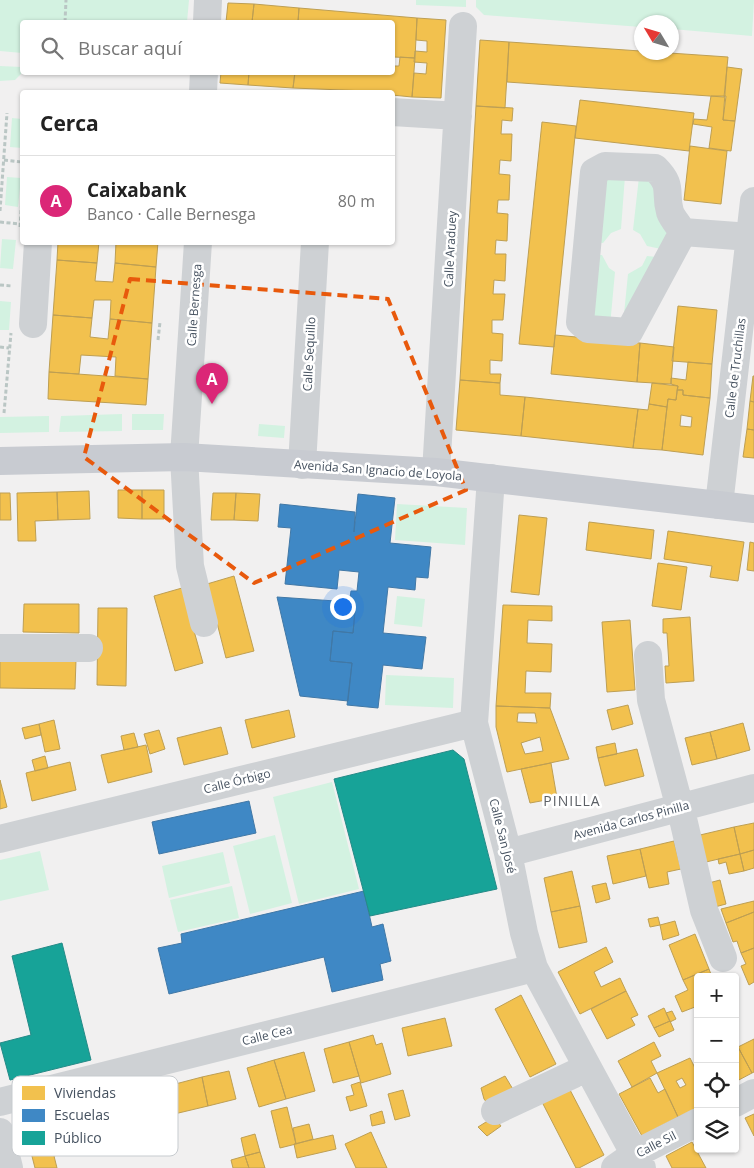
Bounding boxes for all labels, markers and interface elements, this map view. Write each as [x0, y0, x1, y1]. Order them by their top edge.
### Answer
north arrow [634, 15, 679, 60]
search box [20, 20, 395, 75]
icon: search [38, 34, 66, 62]
text: Buscar aquí [78, 35, 182, 61]
text: Cerca [40, 109, 99, 137]
text: Caixabank [87, 177, 187, 203]
text: A [50, 190, 62, 212]
text: 80 m [338, 190, 375, 212]
text: Banco · Calle Bernesga [87, 203, 256, 225]
street label: Calle Araduey [440, 209, 461, 288]
street label: Calle Bernesga [183, 263, 205, 347]
street label: Calle Sequillo [299, 316, 319, 392]
street label: Calle de Truchillas [720, 317, 750, 419]
pin: A [196, 363, 228, 404]
street label: Avenida San Ignacio de Loyola [294, 456, 462, 484]
your location [330, 594, 356, 620]
street label: Calle Órbigo [202, 764, 272, 798]
district label: PINILLA [543, 791, 601, 810]
street label: Avenida Carlos Pinilla [571, 796, 691, 844]
street label: Calle San José [485, 797, 521, 876]
map controls [694, 973, 739, 1153]
button: + [694, 973, 739, 1018]
button: − [694, 1018, 739, 1063]
street label: Calle Cea [240, 1021, 294, 1049]
button: locate [694, 1063, 739, 1108]
legend [12, 1076, 178, 1156]
text: Viviendas [54, 1083, 116, 1102]
text: Escuelas [54, 1105, 110, 1124]
button: layers [694, 1108, 739, 1153]
street label: Calle Sil [633, 1127, 679, 1161]
text: Público [54, 1128, 102, 1147]

